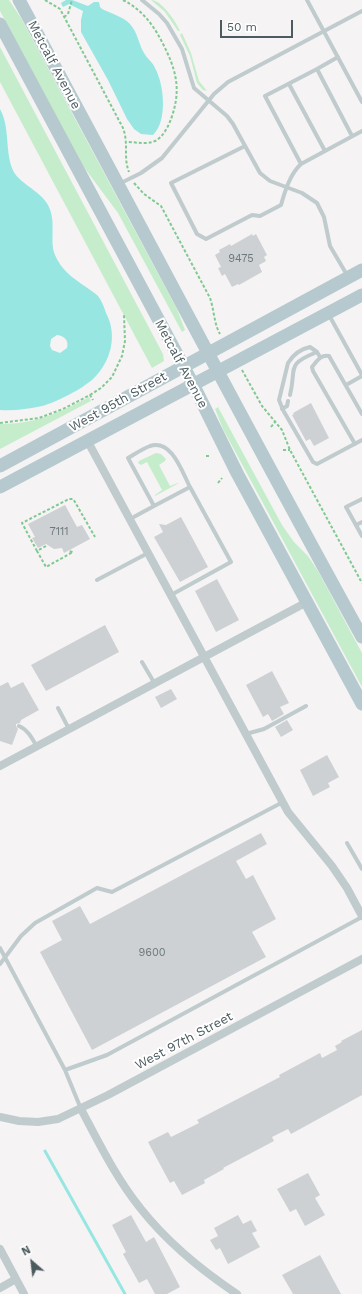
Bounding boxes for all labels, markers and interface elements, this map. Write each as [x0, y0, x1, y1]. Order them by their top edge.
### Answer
scale bar [222, 12, 295, 38]
street label: Metcalf Avenue [24, 18, 84, 112]
text: 50 m [227, 20, 257, 34]
house number: 9475 [228, 252, 254, 266]
street label: Metcalf Avenue [151, 317, 211, 411]
street label: West 95th Street [67, 369, 169, 435]
house number: 7111 [49, 525, 69, 539]
house number: 9600 [138, 946, 166, 960]
street label: West 97th Street [132, 1009, 236, 1073]
north arrow [12, 1242, 52, 1282]
text: N [19, 1243, 33, 1259]

